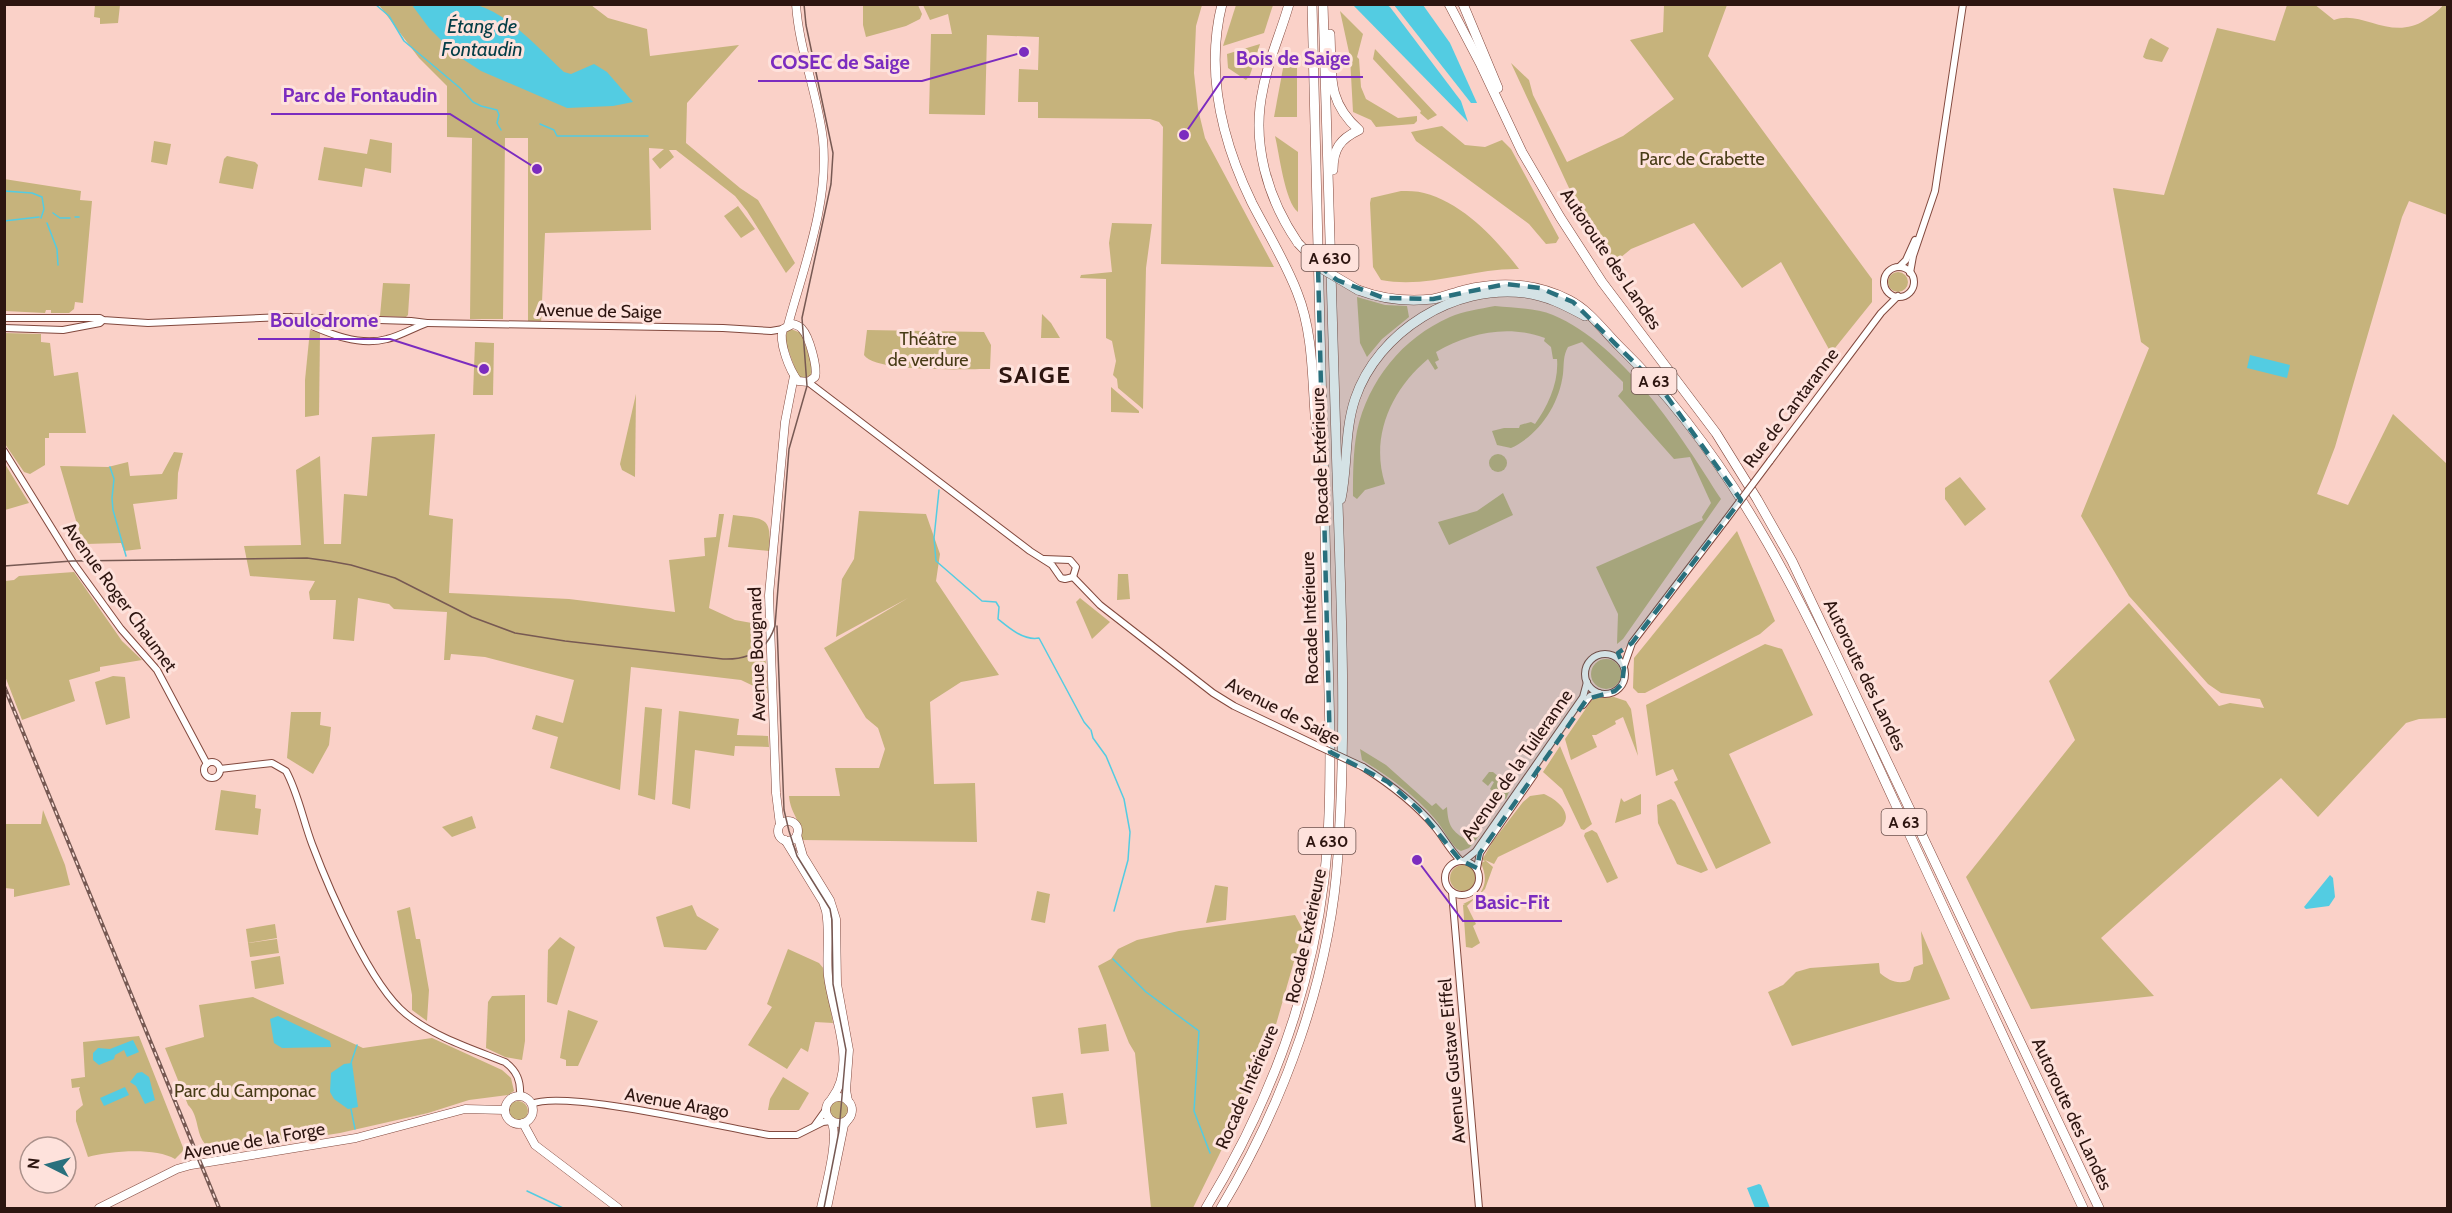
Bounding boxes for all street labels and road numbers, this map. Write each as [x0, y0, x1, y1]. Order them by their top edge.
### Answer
street label: Autoroute des Landes [1556, 184, 1666, 334]
road number: A 630 [1302, 245, 1358, 271]
street label: Avenue de Saige [536, 299, 662, 323]
street label: Rue de Cantaranne [1739, 344, 1843, 472]
road number: A 63 [1632, 368, 1676, 394]
street label: Rocade Extérieure [1307, 387, 1333, 525]
street label: Avenue Roger Chaumet [58, 518, 182, 676]
street label: Rocade Intérieure [1297, 551, 1323, 685]
street label: Avenue Bougnard [744, 586, 770, 722]
street label: Autoroute des Landes [1819, 596, 1911, 754]
street label: Avenue de Saige [1222, 673, 1344, 749]
street label: Avenue de la Tuileranne [1457, 685, 1577, 845]
road number: A 63 [1882, 809, 1926, 835]
road number: A 630 [1298, 828, 1356, 854]
street label: Rocade Extérieure [1281, 867, 1331, 1005]
street label: Avenue Gustave Eiffel [1434, 977, 1470, 1144]
street label: Rocade Intérieure [1211, 1022, 1283, 1152]
street label: Autoroute des Landes [2027, 1034, 2117, 1194]
street label: Avenue Arago [623, 1083, 731, 1123]
street label: Avenue de la Forge [181, 1118, 327, 1164]

